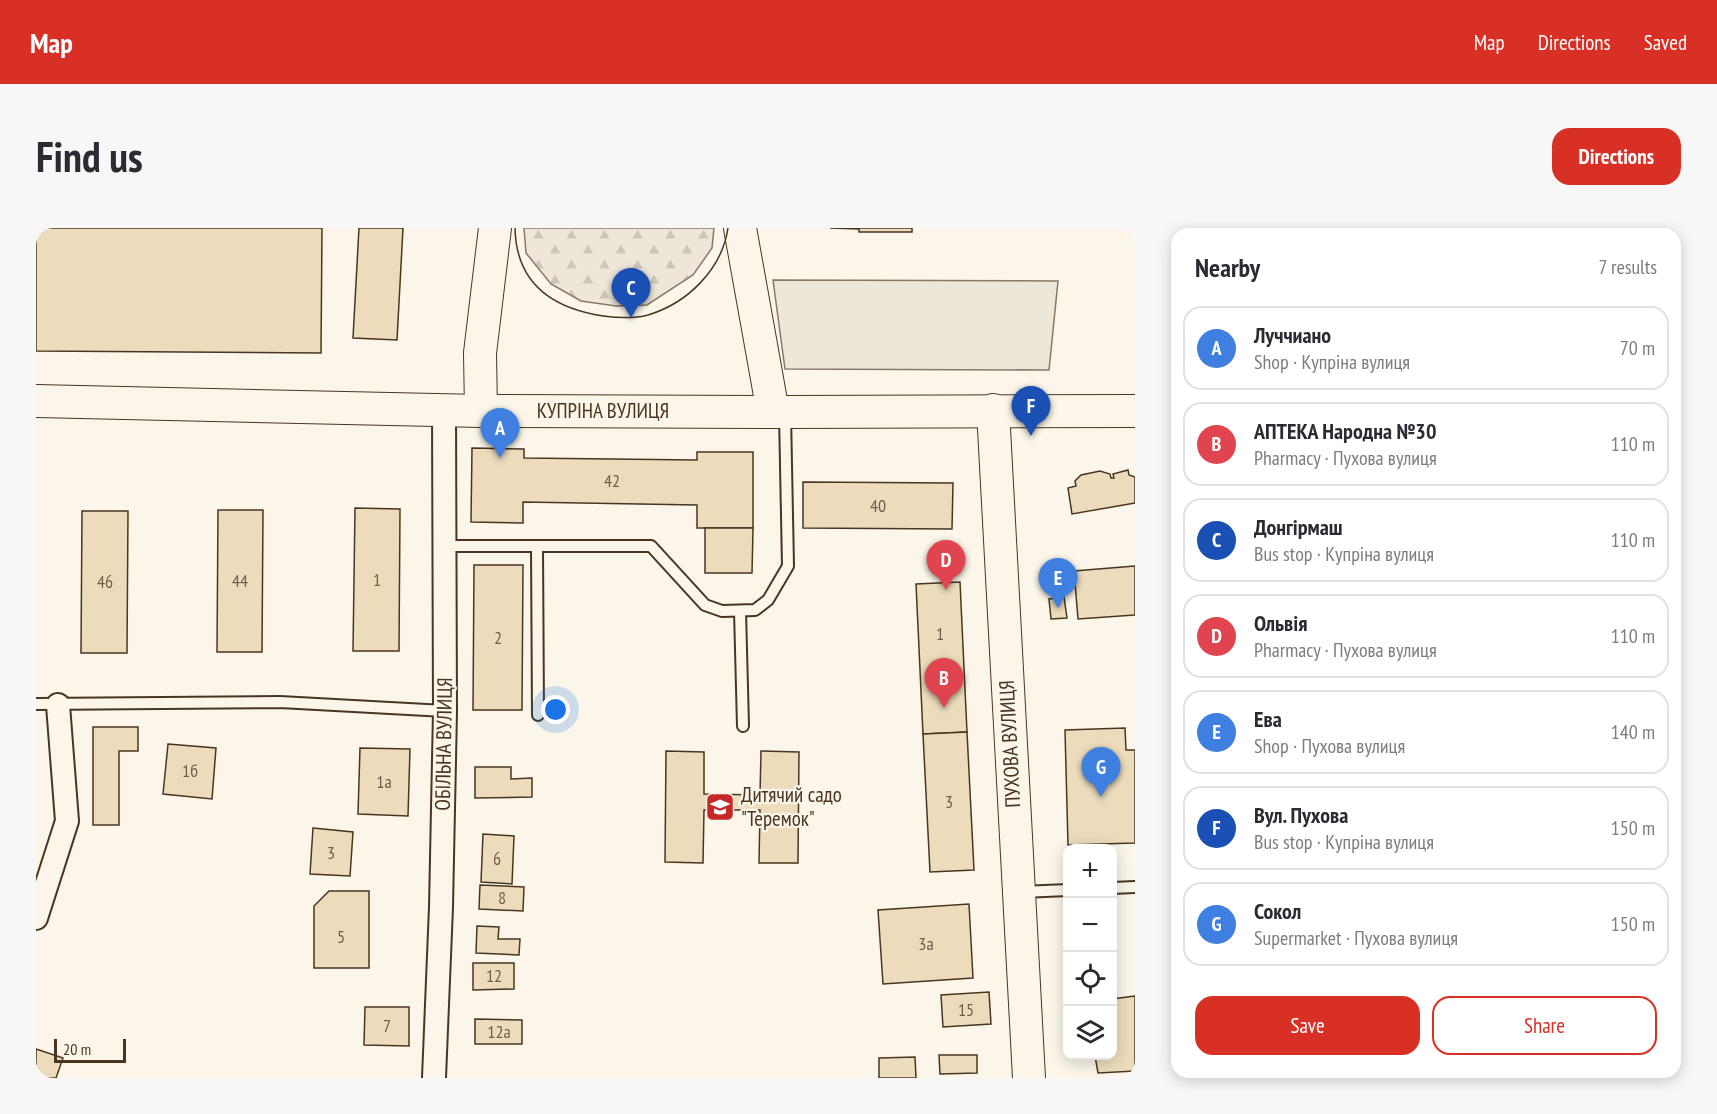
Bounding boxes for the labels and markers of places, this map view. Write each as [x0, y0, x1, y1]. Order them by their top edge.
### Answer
pin: C [612, 268, 650, 318]
pin: F [1012, 386, 1050, 436]
pin: A [480, 408, 520, 458]
pin: D [926, 540, 966, 590]
pin: E [1038, 558, 1078, 608]
pin: B [924, 658, 964, 708]
pin: G [1082, 748, 1120, 797]
place label: Дитячий садо "Теремок" [741, 781, 842, 832]
school or university icon: Дитячий садо "Теремок" [704, 791, 736, 823]

